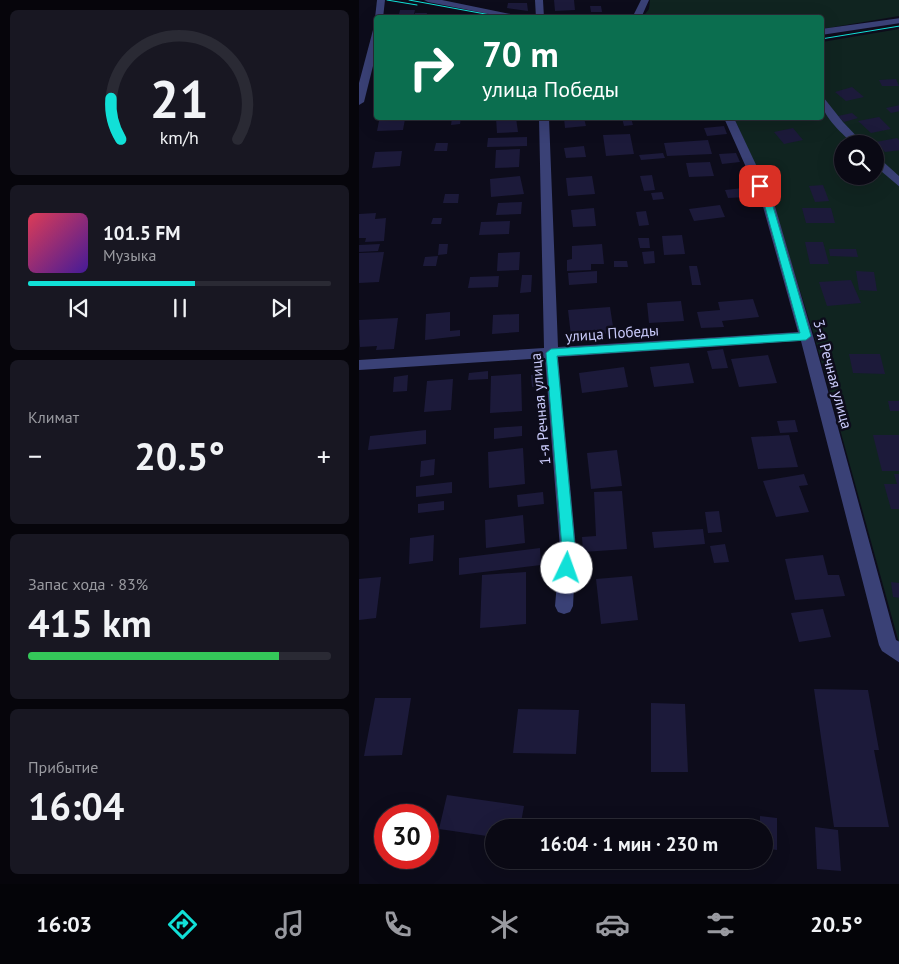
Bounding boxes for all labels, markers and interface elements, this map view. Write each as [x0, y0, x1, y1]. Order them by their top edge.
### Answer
text: 70 m [482, 31, 559, 77]
icon: right [399, 35, 464, 100]
text: 21 [150, 65, 209, 132]
text: улица Победы [482, 75, 619, 103]
text: km/h [160, 126, 199, 149]
map controls [834, 135, 884, 185]
button: search [834, 135, 884, 185]
pin [739, 165, 781, 207]
icon: arrive [746, 172, 774, 200]
text: 101.5 FM [103, 221, 180, 245]
text: Музыка [103, 245, 156, 265]
icon: previous [65, 294, 93, 322]
icon: pause [166, 294, 194, 322]
icon: next [267, 294, 295, 322]
street label: 3-я Речная улица [809, 317, 857, 431]
street label: улица Победы [565, 320, 659, 346]
street label: 1-я Речная улица [526, 352, 554, 466]
text: Климат [28, 407, 79, 427]
text: 20.5° [134, 431, 225, 480]
text: − [28, 437, 42, 474]
text: + [317, 437, 331, 474]
position arrow [540, 541, 592, 593]
text: Запас хода · 83% [28, 574, 148, 594]
text: 415 km [28, 598, 152, 647]
text: Прибытие [28, 757, 98, 777]
text: 16:04 [28, 781, 124, 830]
speed limit sign: 30 [374, 804, 439, 869]
text: 16:04 · 1 мин · 230 m [540, 832, 718, 856]
icon: directions [165, 907, 200, 942]
icon: music [272, 907, 307, 942]
icon: phone [380, 907, 415, 942]
icon: climate [487, 907, 522, 942]
icon: car [595, 907, 630, 942]
icon: filters [703, 907, 738, 942]
text: 16:03 [36, 910, 92, 938]
text: 20.5° [810, 910, 863, 938]

